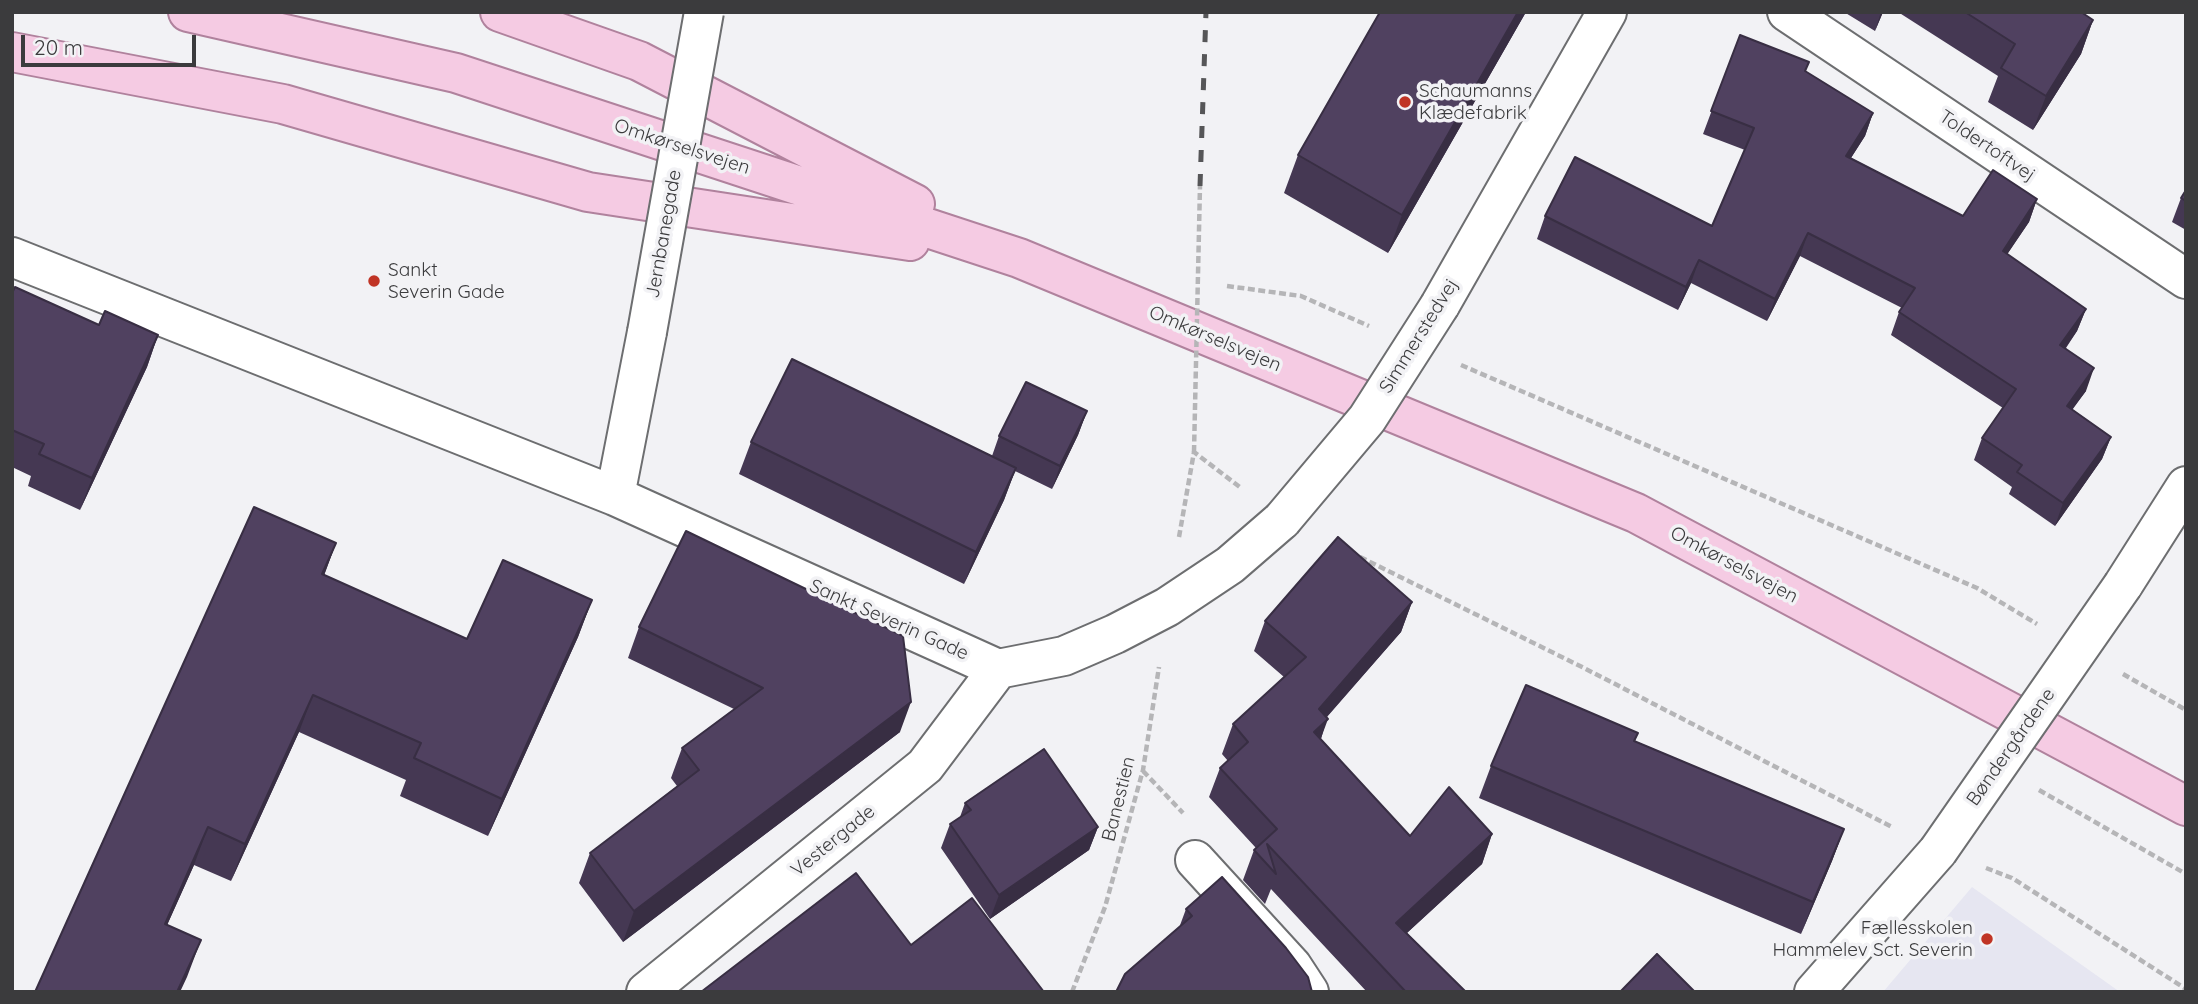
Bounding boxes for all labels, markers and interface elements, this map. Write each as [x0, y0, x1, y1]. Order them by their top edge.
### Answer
scale bar [24, 21, 200, 65]
text: 20 m [34, 34, 83, 60]
place label: Schaumanns Klædefabrik [1419, 80, 1532, 124]
marker: Schaumanns Klædefabrik [1397, 94, 1413, 110]
street label: Toldertoftvej [1934, 105, 2040, 187]
street label: Omkørselsvejen [611, 114, 753, 180]
street label: Jernbanegade [641, 168, 687, 300]
place label: Sankt Severin Gade [388, 259, 505, 303]
marker: Sankt Severin Gade [366, 273, 382, 289]
street label: Simmerstedvej [1375, 275, 1463, 397]
street label: Omkørselsvejen [1146, 301, 1284, 377]
street label: Omkørselsvejen [1666, 522, 1802, 608]
street label: Sankt Severin Gade [806, 575, 972, 665]
street label: Bøndergårdene [1962, 684, 2060, 810]
street label: Banestien [1097, 754, 1141, 844]
street label: Vestergade [786, 800, 880, 882]
place label: Fællesskolen Hammelev Sct. Severin [1772, 917, 1973, 961]
marker: Fællesskolen Hammelev Sct. Severin [1979, 931, 1995, 947]

